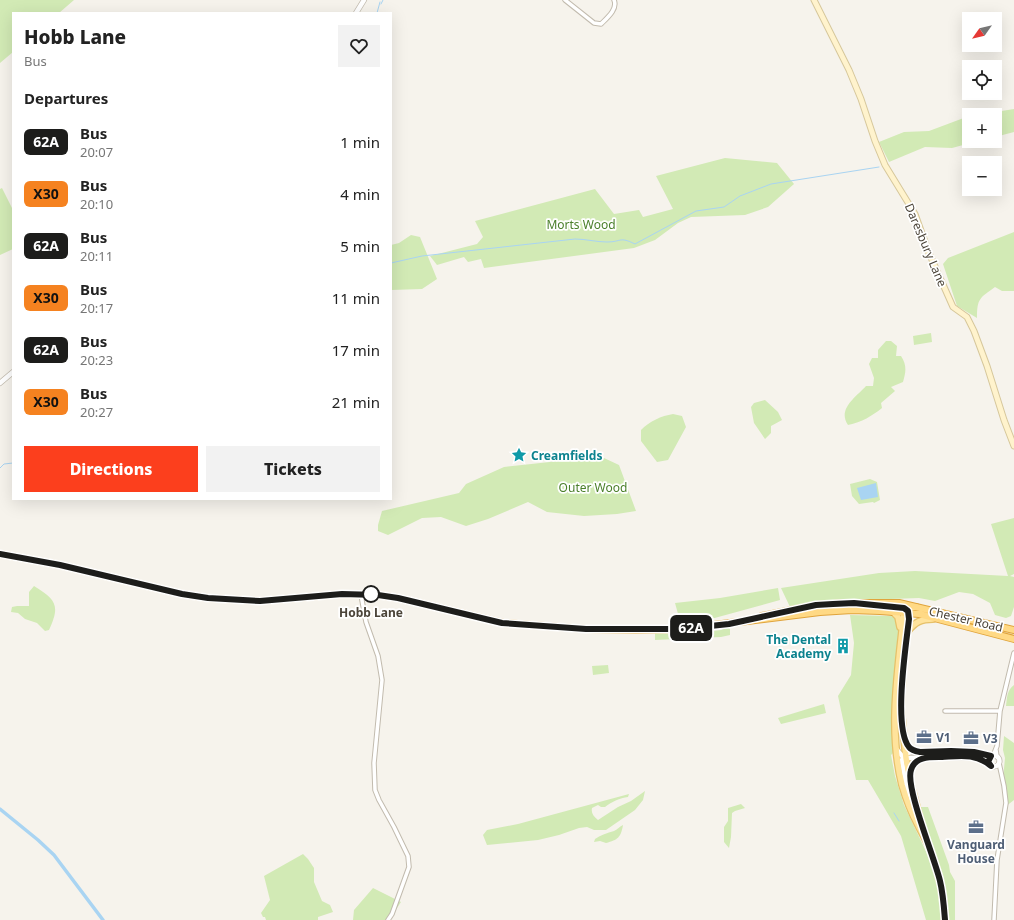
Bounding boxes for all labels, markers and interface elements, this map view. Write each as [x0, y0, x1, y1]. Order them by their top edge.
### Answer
north arrow [962, 12, 1002, 52]
map controls [962, 12, 1002, 196]
text: Hobb Lane [24, 24, 126, 50]
button: heart [338, 25, 380, 67]
text: Bus [24, 52, 47, 70]
button: locate [962, 60, 1002, 100]
text: Departures [24, 88, 108, 108]
button: + [962, 108, 1002, 148]
text: Bus [80, 123, 107, 143]
text: 62A [33, 132, 59, 151]
text: 1 min [340, 132, 380, 152]
text: 20:07 [80, 143, 113, 161]
button: − [962, 156, 1002, 196]
text: Bus [80, 175, 107, 195]
text: X30 [33, 184, 59, 203]
text: 4 min [340, 184, 380, 204]
text: 20:10 [80, 195, 113, 213]
street label: Daresbury Lane [901, 201, 951, 289]
park label: Morts Wood [546, 216, 616, 233]
text: Bus [80, 227, 107, 247]
text: 62A [33, 236, 59, 255]
text: 5 min [340, 236, 380, 256]
text: 20:11 [80, 247, 113, 265]
text: Bus [80, 279, 107, 299]
text: X30 [33, 288, 59, 307]
text: 11 min [332, 288, 380, 308]
text: 20:17 [80, 299, 113, 317]
text: Bus [80, 331, 107, 351]
text: 62A [33, 340, 59, 359]
text: 17 min [332, 340, 380, 360]
text: 20:23 [80, 351, 113, 369]
text: Bus [80, 383, 107, 403]
text: X30 [33, 392, 59, 411]
text: 21 min [332, 392, 380, 412]
text: 20:27 [80, 403, 113, 421]
button: Directions [24, 446, 198, 492]
button: Tickets [206, 446, 380, 492]
place icon: Creamfields [510, 446, 528, 464]
place label: Creamfields [531, 447, 602, 464]
park label: Outer Wood [559, 479, 627, 496]
marker: Hobb Lane [362, 585, 380, 603]
street label: Chester Road [927, 602, 1005, 636]
place label: Hobb Lane [339, 604, 403, 621]
line badge: 62A [668, 615, 714, 641]
text: 62A [678, 618, 704, 637]
place label: The Dental Academy [766, 631, 831, 662]
building icon: The Dental Academy [834, 637, 852, 655]
office icon: V1 [915, 728, 933, 746]
place label: V1 [936, 729, 951, 746]
office icon: V3 [962, 729, 980, 747]
place label: V3 [983, 730, 998, 747]
office icon: Vanguard House [967, 818, 985, 836]
place label: Vanguard House [947, 836, 1005, 867]

